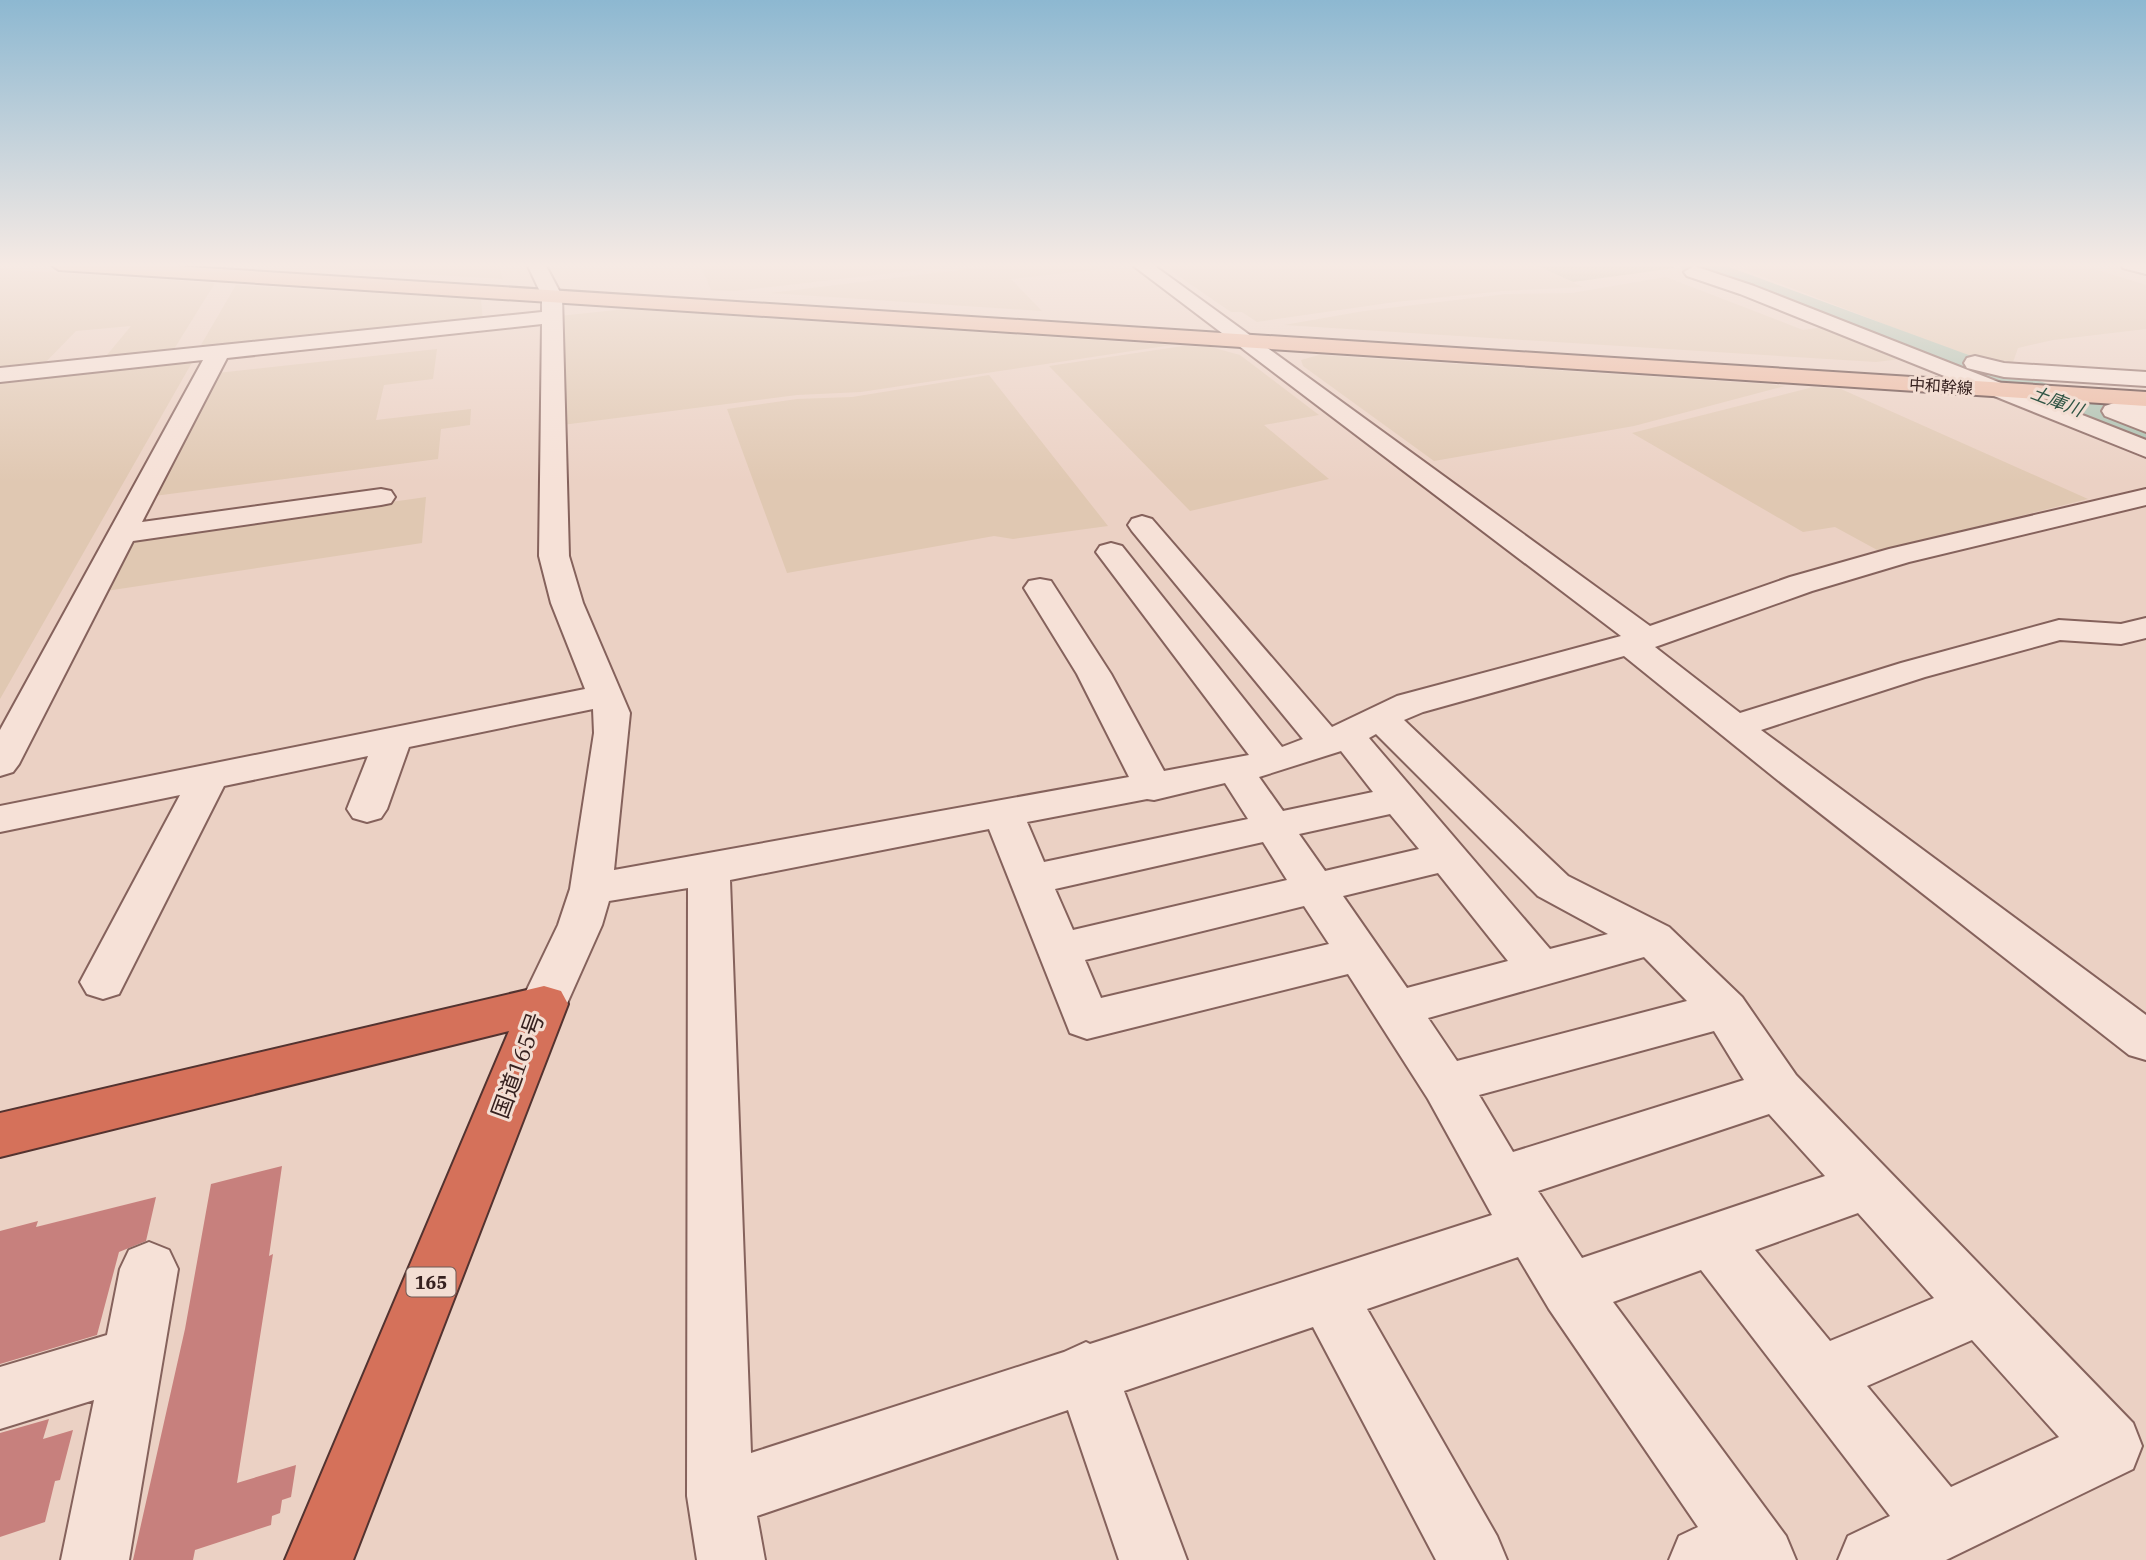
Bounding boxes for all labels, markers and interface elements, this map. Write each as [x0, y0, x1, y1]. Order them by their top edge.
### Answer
street label: 中和幹線 [1908, 374, 1974, 398]
water label: 土庫川 [2028, 381, 2088, 422]
street label: 国道165号 [484, 1008, 550, 1122]
road number: 165 [406, 1268, 456, 1296]

